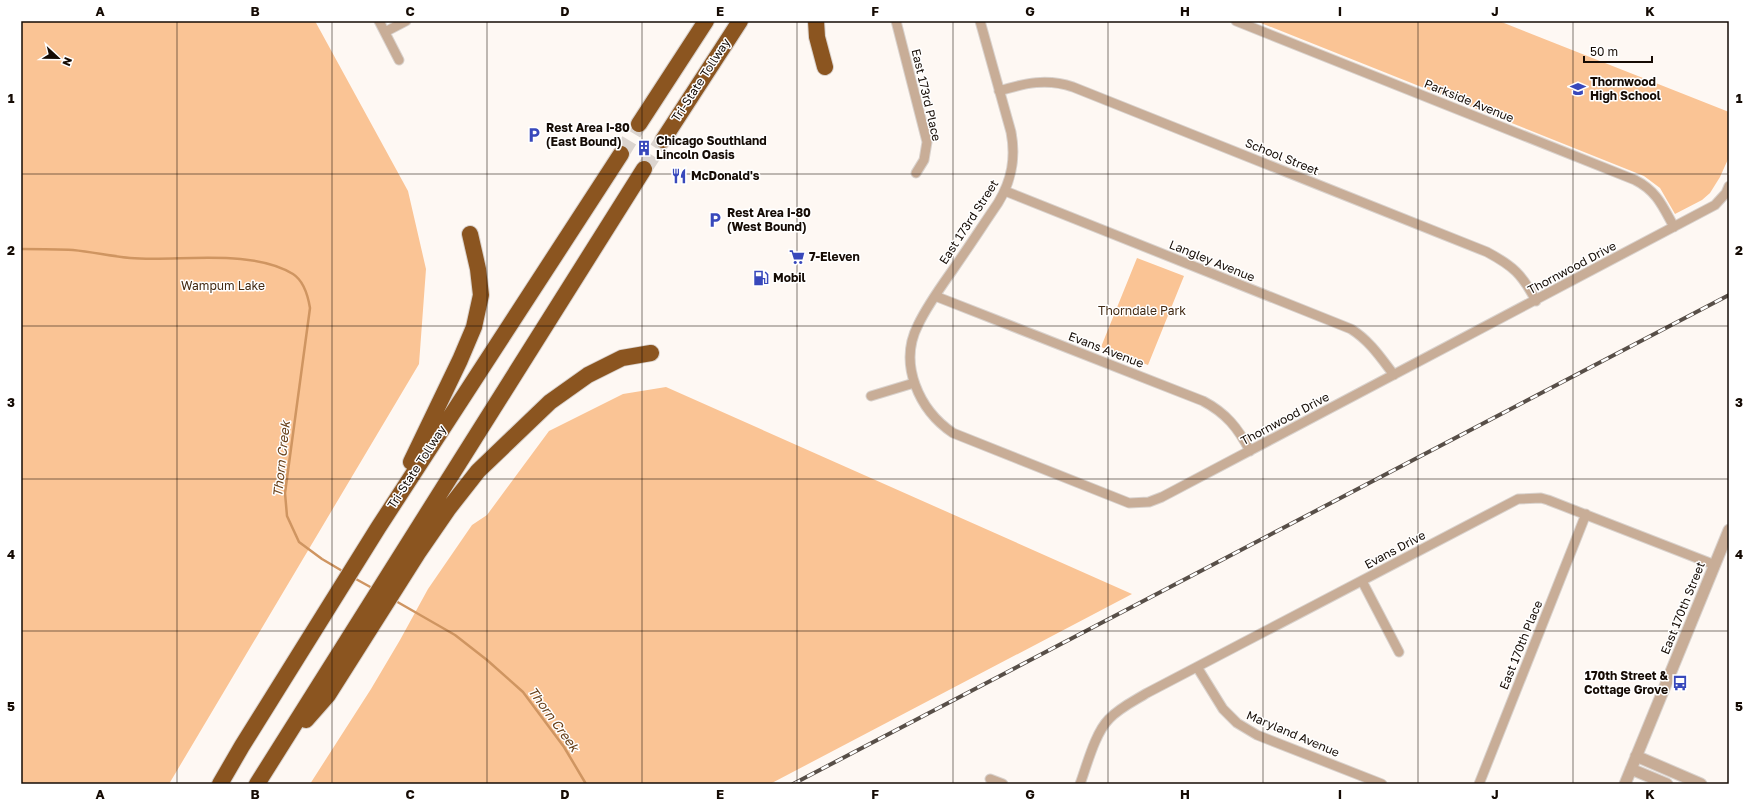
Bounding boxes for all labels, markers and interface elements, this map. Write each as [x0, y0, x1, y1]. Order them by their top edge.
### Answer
text: A [95, 3, 105, 19]
text: B [250, 3, 260, 19]
text: C [405, 3, 415, 19]
text: D [560, 3, 570, 19]
text: E [716, 3, 724, 19]
text: F [871, 3, 879, 19]
text: G [1025, 3, 1035, 19]
text: H [1180, 3, 1190, 19]
text: I [1338, 3, 1342, 19]
text: J [1491, 3, 1499, 19]
text: K [1645, 3, 1655, 19]
street label: Tri-State Tollway [668, 35, 733, 124]
north arrow [38, 38, 78, 78]
scale bar [1584, 38, 1652, 64]
text: 50 m [1590, 44, 1618, 59]
street label: East 173rd Place [909, 47, 944, 143]
text: N [60, 56, 75, 68]
place label: Thornwood High School [1590, 74, 1661, 103]
street label: Parkside Avenue [1422, 76, 1516, 125]
school or university icon: Thornwood High School [1569, 80, 1587, 98]
text: 1 [8, 90, 15, 106]
text: 1 [1736, 90, 1743, 106]
place label: Rest Area I-80 (East Bound) [546, 120, 630, 149]
parking icon: Rest Area I-80 (East Bound) [525, 126, 543, 144]
place label: Chicago Southland Lincoln Oasis [656, 133, 767, 162]
street label: School Street [1243, 135, 1322, 178]
building icon: Chicago Southland Lincoln Oasis [635, 139, 653, 157]
restaurant icon: McDonald's [670, 167, 688, 185]
place label: McDonald's [691, 168, 760, 183]
street label: East 173rd Street [936, 176, 1002, 267]
place label: Rest Area I-80 (West Bound) [727, 205, 811, 234]
parking icon: Rest Area I-80 (West Bound) [706, 211, 724, 229]
street label: Langley Avenue [1167, 237, 1257, 285]
street label: Thornwood Drive [1525, 238, 1619, 297]
text: 2 [7, 242, 15, 258]
text: 2 [1735, 242, 1743, 258]
supermarket icon: 7-Eleven [788, 248, 806, 266]
place label: 7-Eleven [809, 249, 860, 264]
fuel station icon: Mobil [752, 269, 770, 287]
place label: Mobil [773, 270, 806, 285]
park label: Wampum Lake [181, 278, 265, 293]
park label: Thorndale Park [1098, 303, 1186, 318]
street label: Evans Avenue [1066, 328, 1146, 371]
street label: Thornwood Drive [1238, 389, 1332, 448]
text: 3 [7, 394, 15, 410]
text: 3 [1735, 394, 1743, 410]
water label: Thorn Creek [269, 419, 293, 498]
street label: Tri-State Tollway [384, 422, 449, 511]
street label: Evans Drive [1362, 527, 1428, 572]
text: 4 [7, 546, 15, 562]
text: 4 [1735, 546, 1743, 562]
street label: East 170th Street [1657, 559, 1708, 656]
street label: East 170th Place [1496, 598, 1545, 692]
place label: 170th Street & Cottage Grove [1584, 668, 1668, 697]
bus stop icon: 170th Street & Cottage Grove [1671, 674, 1689, 692]
water label: Thorn Creek [525, 683, 584, 756]
text: 5 [7, 698, 15, 714]
text: 5 [1735, 698, 1743, 714]
street label: Maryland Avenue [1244, 707, 1342, 760]
text: A [95, 786, 105, 802]
text: B [250, 786, 260, 802]
text: C [405, 786, 415, 802]
text: D [560, 786, 570, 802]
text: E [716, 786, 724, 802]
text: F [871, 786, 879, 802]
text: G [1025, 786, 1035, 802]
text: H [1180, 786, 1190, 802]
text: I [1338, 786, 1342, 802]
text: J [1491, 786, 1499, 802]
text: K [1645, 786, 1655, 802]

